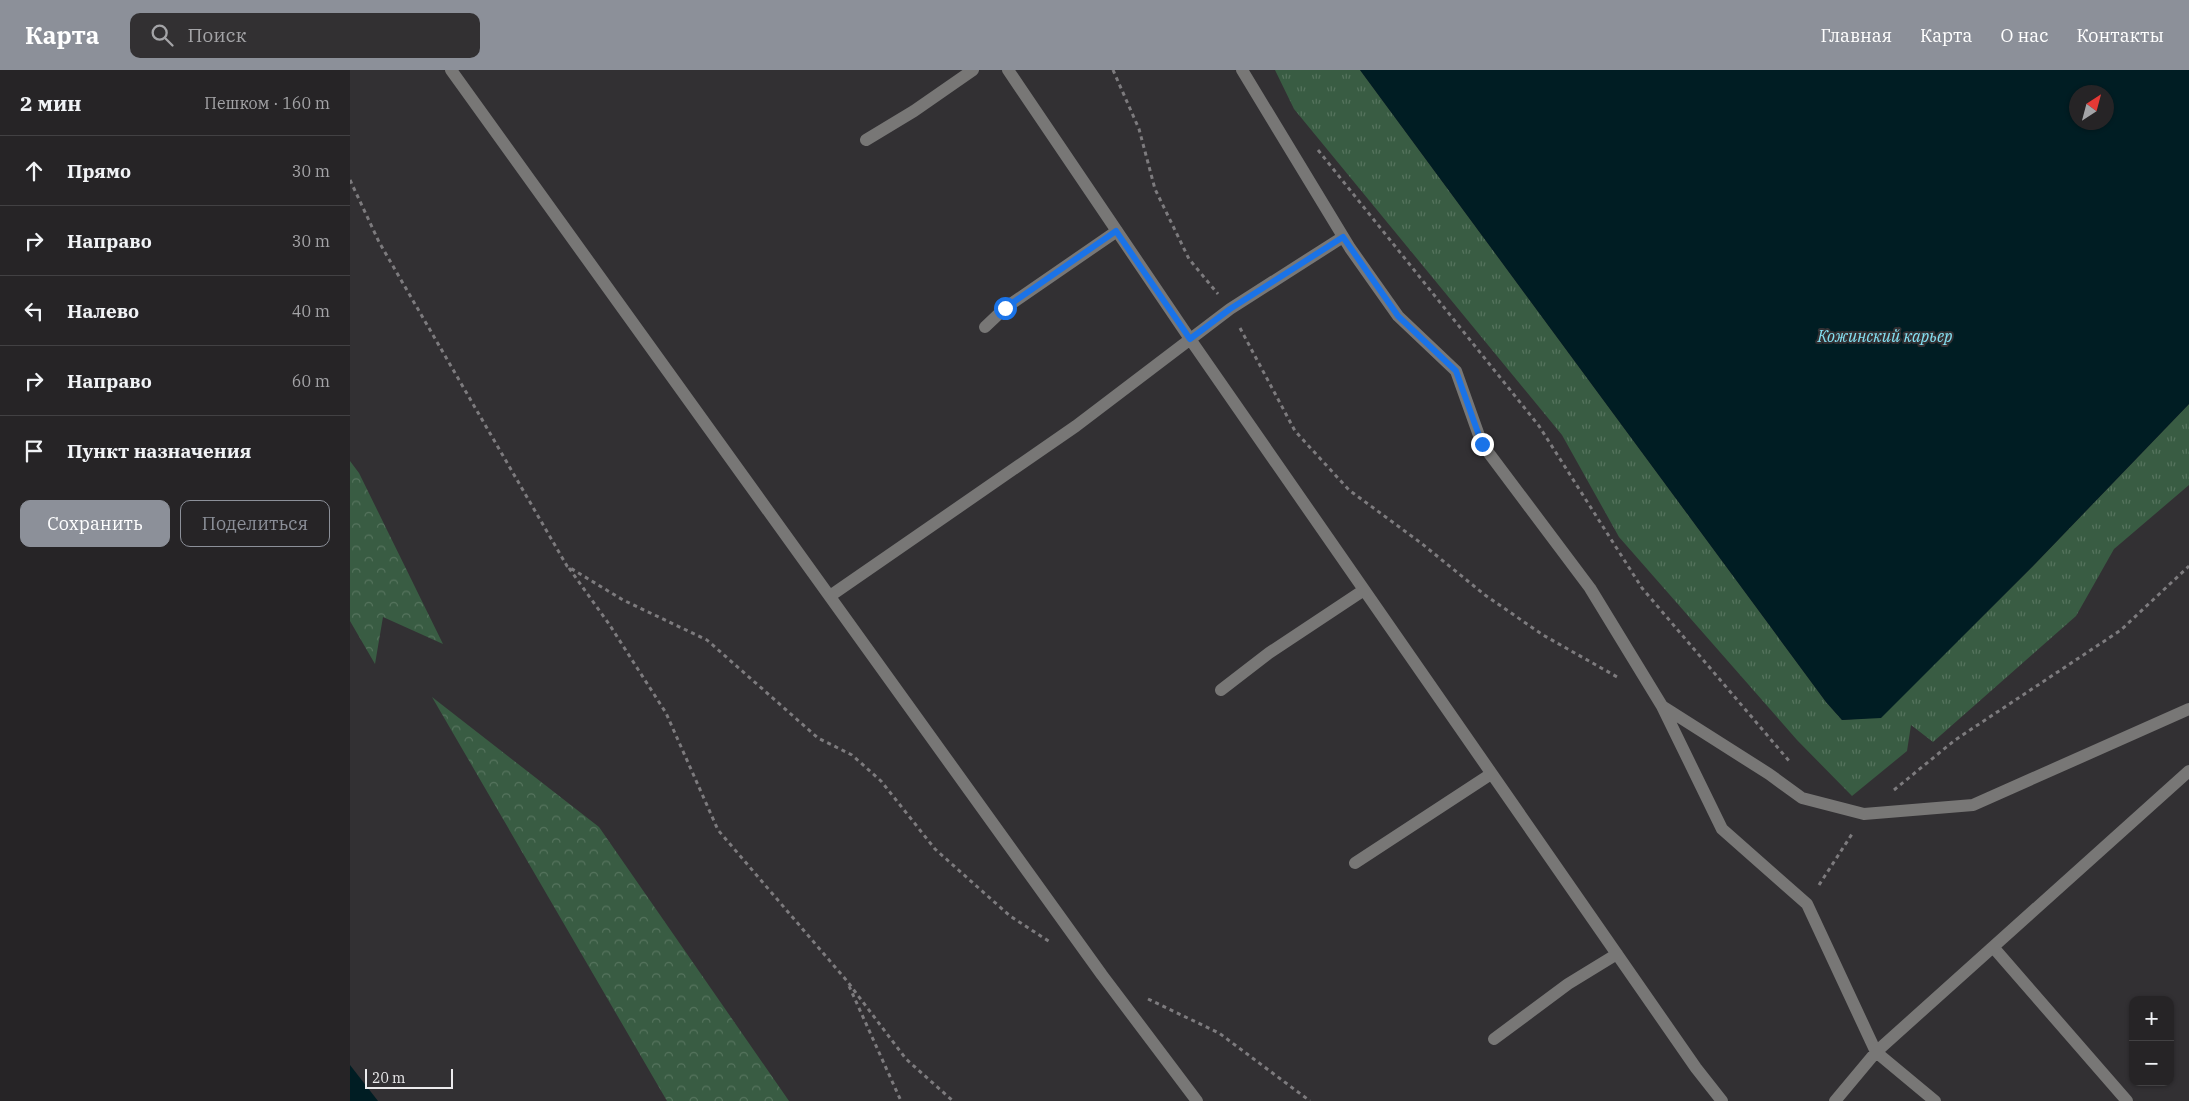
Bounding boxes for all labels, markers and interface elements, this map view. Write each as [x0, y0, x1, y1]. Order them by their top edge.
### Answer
search box [130, 13, 480, 58]
text: Карта [25, 19, 100, 51]
icon: search [148, 21, 176, 49]
text: Поиск [188, 23, 247, 47]
text: Главная [1820, 24, 1892, 47]
text: Карта [1920, 24, 1972, 47]
text: О нас [2000, 24, 2048, 47]
text: Контакты [2076, 24, 2164, 47]
north arrow [2069, 85, 2114, 130]
text: 2 мин [20, 89, 82, 117]
text: Пешком · 160 m [204, 93, 330, 113]
icon: ahead [20, 157, 48, 185]
text: Прямо [67, 159, 131, 183]
text: 30 m [292, 161, 330, 181]
icon: right [20, 227, 48, 255]
text: Направо [67, 229, 152, 253]
text: 30 m [292, 231, 330, 251]
icon: left [20, 297, 48, 325]
route start [994, 297, 1017, 320]
text: Налево [67, 299, 139, 323]
text: 40 m [292, 301, 330, 321]
water label: Кожинский карьер [1816, 326, 1953, 346]
icon: right [20, 367, 48, 395]
text: Направо [67, 369, 152, 393]
text: 60 m [292, 371, 330, 391]
route end [1471, 433, 1494, 456]
icon: arrive [20, 437, 48, 465]
text: Пункт назначения [67, 439, 251, 463]
button: Сохранить [20, 500, 170, 547]
button: Поделиться [180, 500, 330, 547]
map controls [2129, 996, 2174, 1086]
button: + [2129, 996, 2174, 1041]
button: − [2129, 1041, 2174, 1086]
scale bar [365, 1066, 452, 1089]
text: 20 m [372, 1069, 405, 1087]

